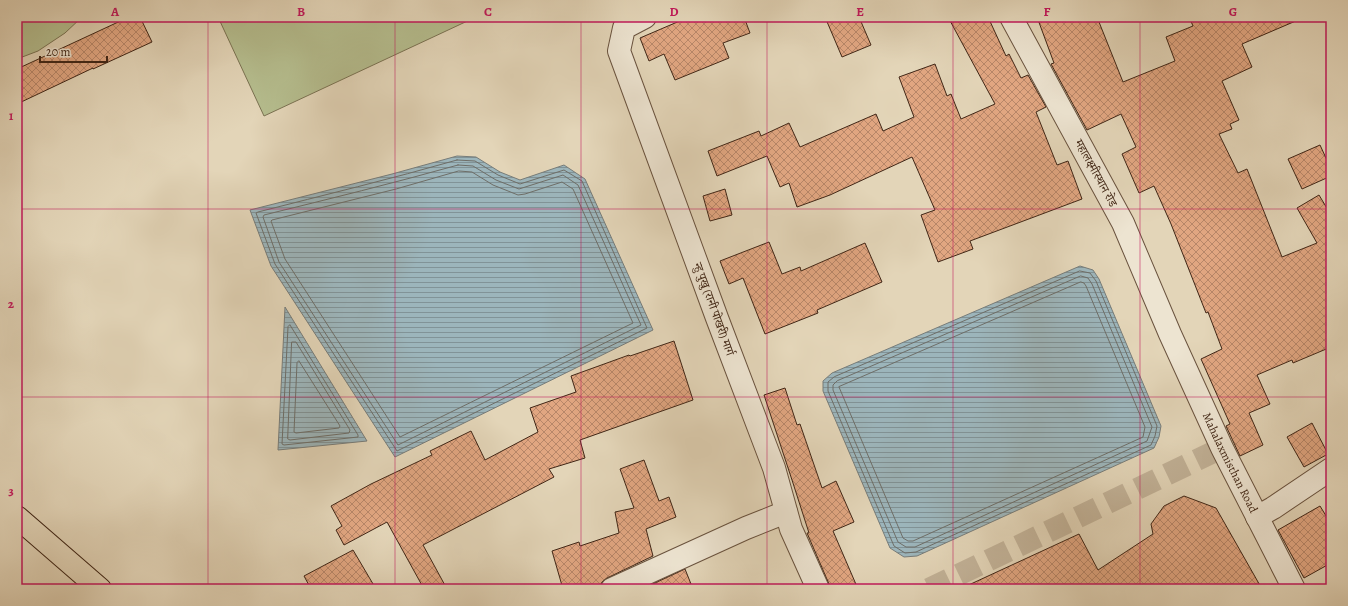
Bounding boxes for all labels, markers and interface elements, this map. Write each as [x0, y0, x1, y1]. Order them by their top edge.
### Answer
text: A [110, 3, 120, 20]
text: B [297, 3, 305, 20]
text: C [484, 3, 492, 20]
text: D [669, 3, 679, 20]
text: E [856, 3, 864, 20]
text: F [1044, 3, 1051, 20]
text: G [1229, 3, 1237, 20]
scale bar [40, 38, 107, 64]
text: 20 m [46, 44, 70, 60]
text: 1 [9, 107, 14, 124]
street label: महालक्ष्मीस्थान रोड [1070, 136, 1121, 210]
street label: न्हु पुखु (रानी पोखरी) मार्ग [689, 259, 739, 359]
text: 2 [8, 295, 15, 312]
street label: Mahalaxmisthan Road [1199, 410, 1262, 516]
text: 3 [8, 482, 14, 499]

